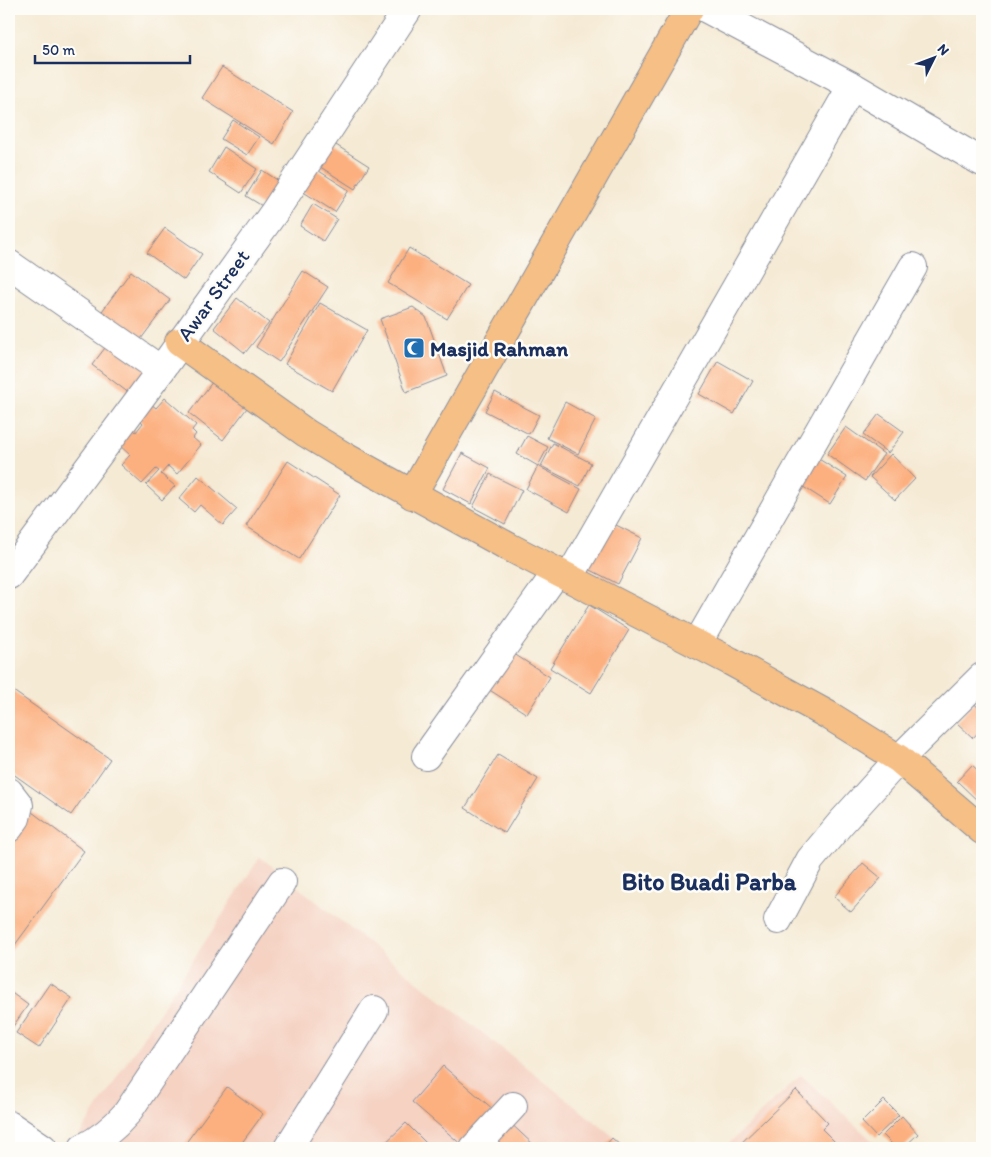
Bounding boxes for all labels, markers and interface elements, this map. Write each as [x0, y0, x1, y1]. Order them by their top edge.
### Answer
scale bar [35, 32, 190, 64]
north arrow [908, 32, 958, 82]
text: N [934, 40, 953, 59]
text: 50 m [42, 41, 75, 59]
street label: Awar Street [171, 244, 255, 346]
mosque icon: Masjid Rahman [402, 336, 426, 360]
place label: Masjid Rahman [430, 336, 568, 362]
district label: Bito Buadi Parba [622, 867, 797, 896]

